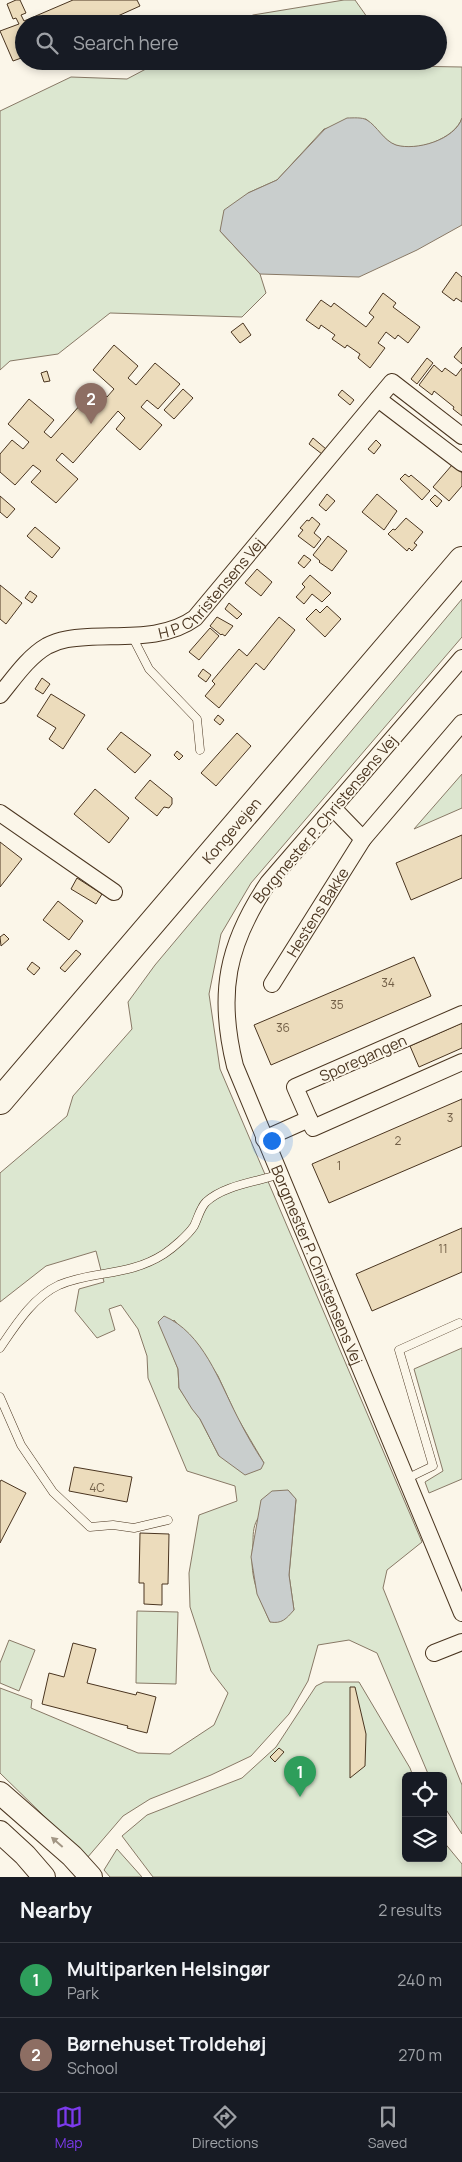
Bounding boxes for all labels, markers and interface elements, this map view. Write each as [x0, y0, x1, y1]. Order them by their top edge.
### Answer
search box [15, 15, 447, 70]
icon: search [33, 29, 61, 57]
text: Search here [73, 30, 179, 56]
pin: 2 [75, 383, 107, 424]
street label: H P Christensens Vej [156, 533, 268, 643]
street label: Borgmester P. Christensens Vej [248, 730, 402, 908]
street label: Kongevejen [197, 793, 265, 868]
street label: Hestens Bakke [281, 863, 353, 961]
house number: 34 [381, 974, 395, 991]
house number: 35 [330, 996, 344, 1013]
house number: 36 [276, 1019, 290, 1036]
street label: Sporegangen [316, 1029, 410, 1087]
house number: 3 [447, 1109, 453, 1126]
your location [259, 1128, 285, 1154]
house number: 2 [395, 1132, 402, 1149]
house number: 1 [337, 1157, 341, 1174]
street label: Borgmester P. Christensens Vej [267, 1162, 368, 1368]
house number: 11 [438, 1240, 448, 1257]
house number: 4C [89, 1479, 105, 1496]
pin: 1 [284, 1756, 316, 1797]
map controls [402, 1772, 447, 1862]
button: locate [402, 1772, 447, 1817]
button: layers [402, 1817, 447, 1862]
one-way arrow [51, 1836, 63, 1848]
text: Nearby [20, 1896, 92, 1924]
text: 2 results [378, 1899, 442, 1921]
text: Multiparken Helsingør [67, 1956, 270, 1982]
text: 1 [32, 1969, 40, 1991]
text: 240 m [397, 1969, 442, 1991]
text: Park [67, 1982, 99, 2004]
text: Børnehuset Troldehøj [67, 2031, 266, 2057]
text: 2 [31, 2044, 41, 2066]
text: 270 m [398, 2044, 442, 2066]
text: School [67, 2057, 118, 2079]
tab: Map [55, 2103, 83, 2152]
tab: Directions [192, 2103, 258, 2152]
tab: Saved [368, 2103, 407, 2152]

